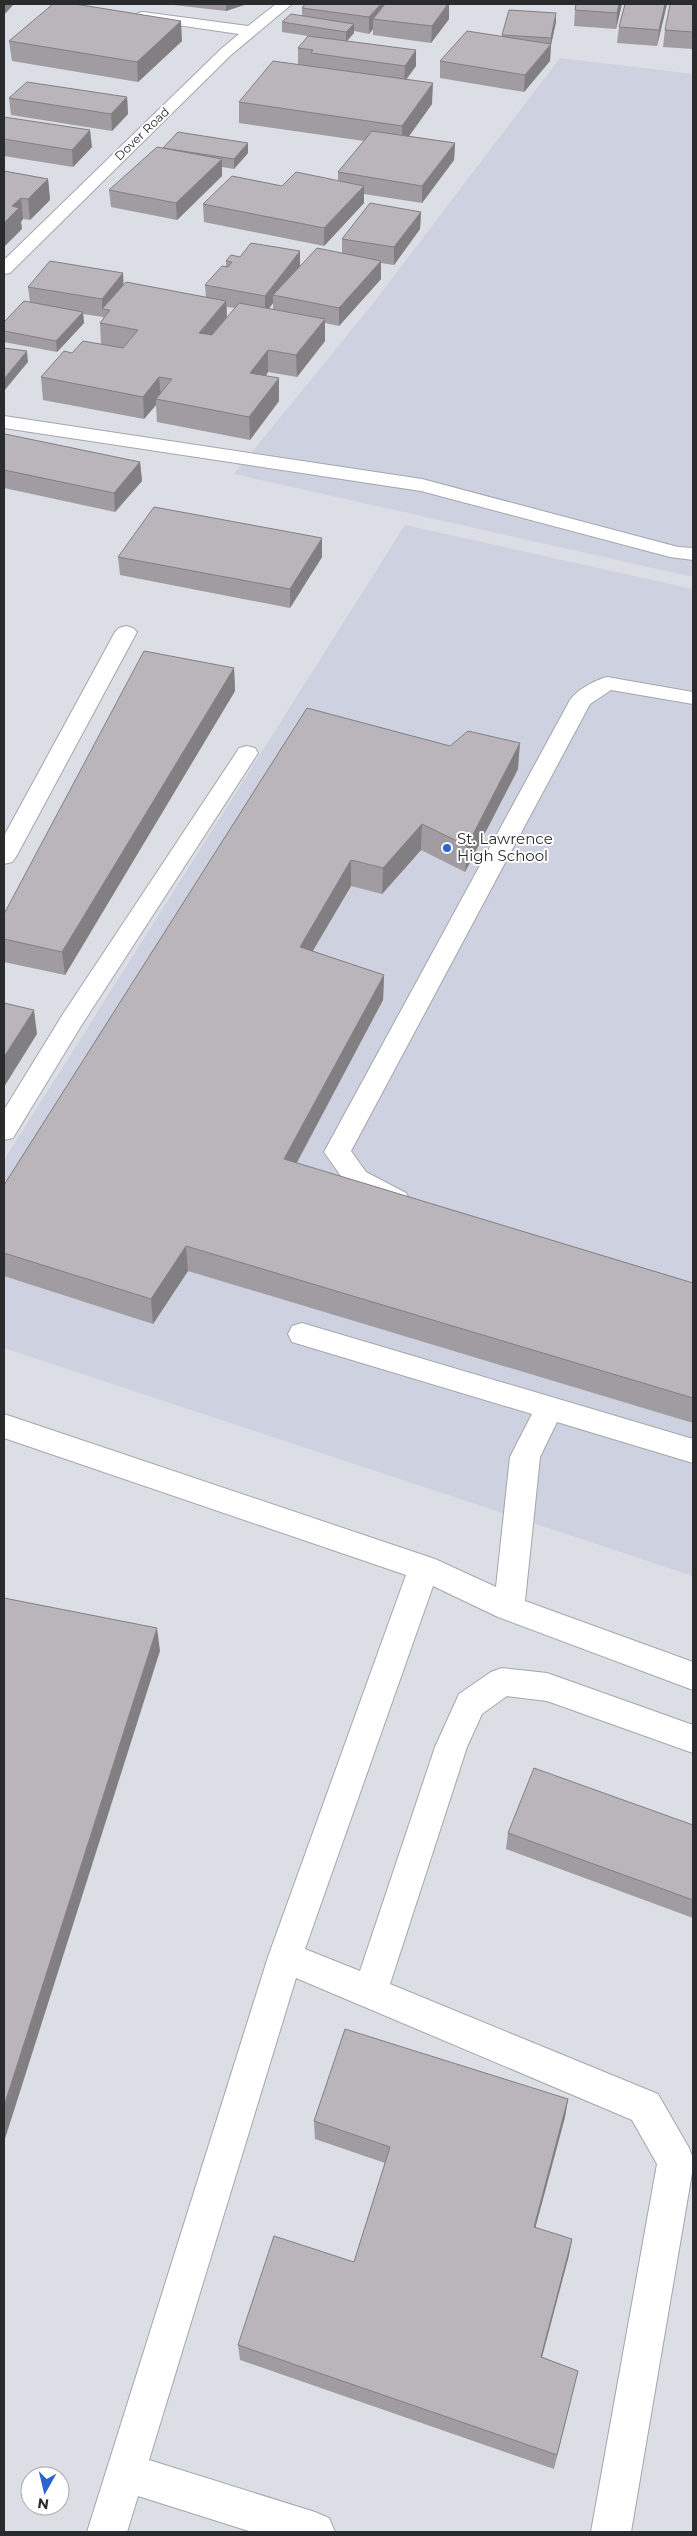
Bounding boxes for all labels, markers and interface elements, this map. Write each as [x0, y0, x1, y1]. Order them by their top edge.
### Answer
street label: Dover Road [111, 104, 172, 163]
place label: St. Lawrence High School [457, 829, 553, 865]
marker: St. Lawrence High School [441, 842, 453, 854]
north arrow [20, 2466, 70, 2516]
text: N [36, 2494, 50, 2514]

